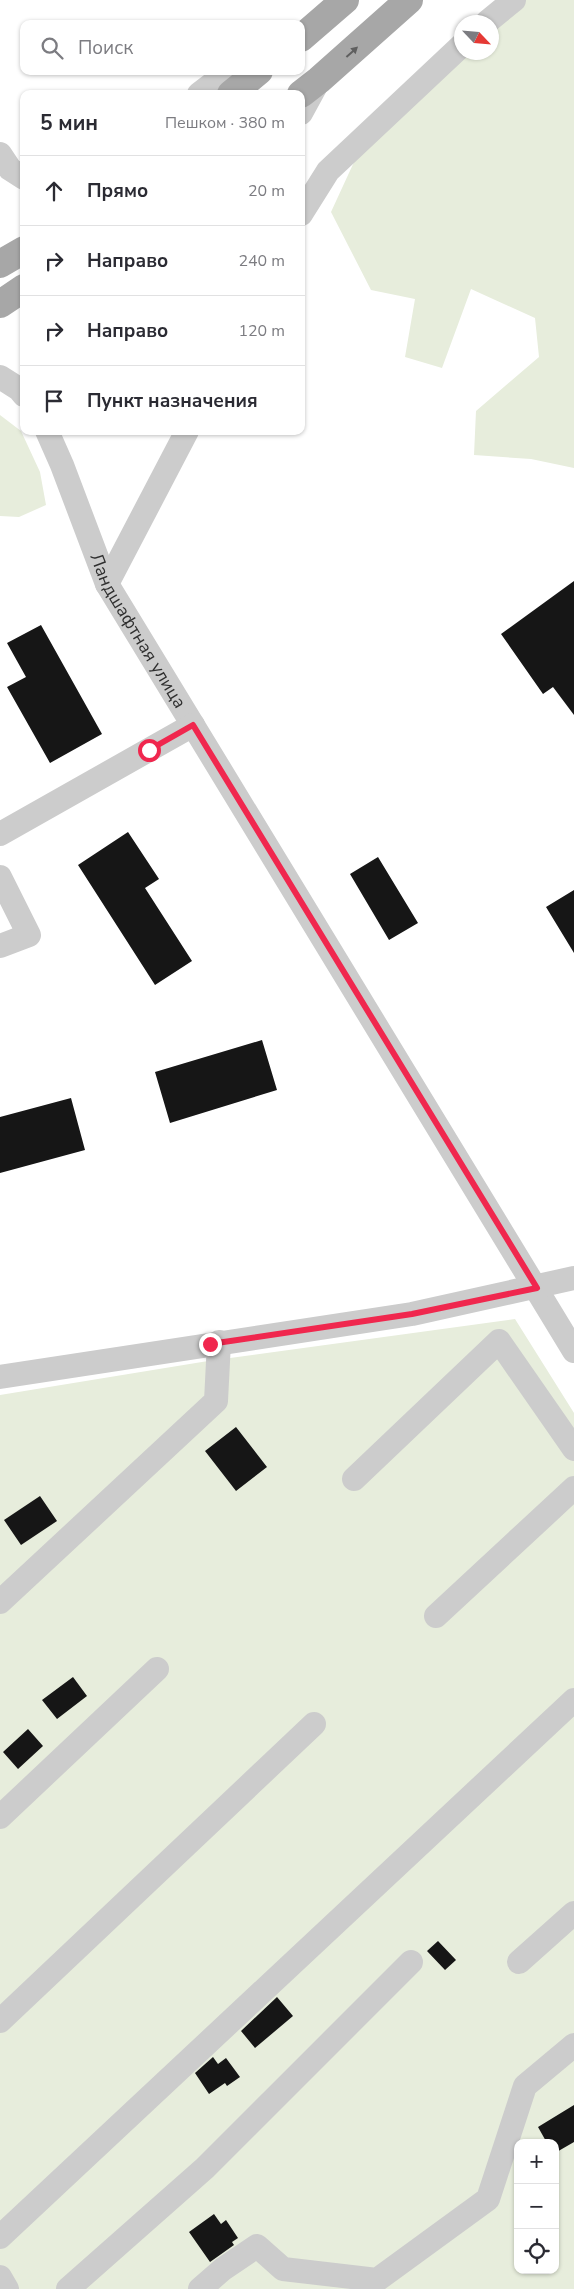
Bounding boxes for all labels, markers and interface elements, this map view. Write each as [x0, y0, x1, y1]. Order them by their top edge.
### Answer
north arrow [454, 15, 499, 60]
search box [20, 20, 305, 75]
icon: search [38, 34, 66, 62]
text: Поиск [78, 35, 133, 61]
one-way arrow [345, 46, 358, 57]
text: 5 мин [40, 109, 98, 137]
text: Пешком · 380 m [165, 112, 285, 134]
icon: ahead [40, 177, 68, 205]
text: Прямо [87, 178, 148, 204]
text: 20 m [248, 180, 285, 202]
icon: right [40, 247, 68, 275]
text: Направо [87, 248, 168, 274]
text: 240 m [238, 250, 285, 272]
icon: right [40, 317, 68, 345]
text: Направо [87, 318, 168, 344]
text: 120 m [238, 320, 285, 342]
icon: arrive [40, 387, 68, 415]
text: Пункт назначения [87, 388, 258, 414]
street label: Ландшафтная улица [84, 550, 192, 713]
route start [138, 739, 161, 762]
route end [199, 1333, 222, 1356]
map controls [514, 2139, 559, 2274]
button: + [514, 2139, 559, 2184]
button: − [514, 2184, 559, 2229]
button: locate [514, 2229, 559, 2274]

